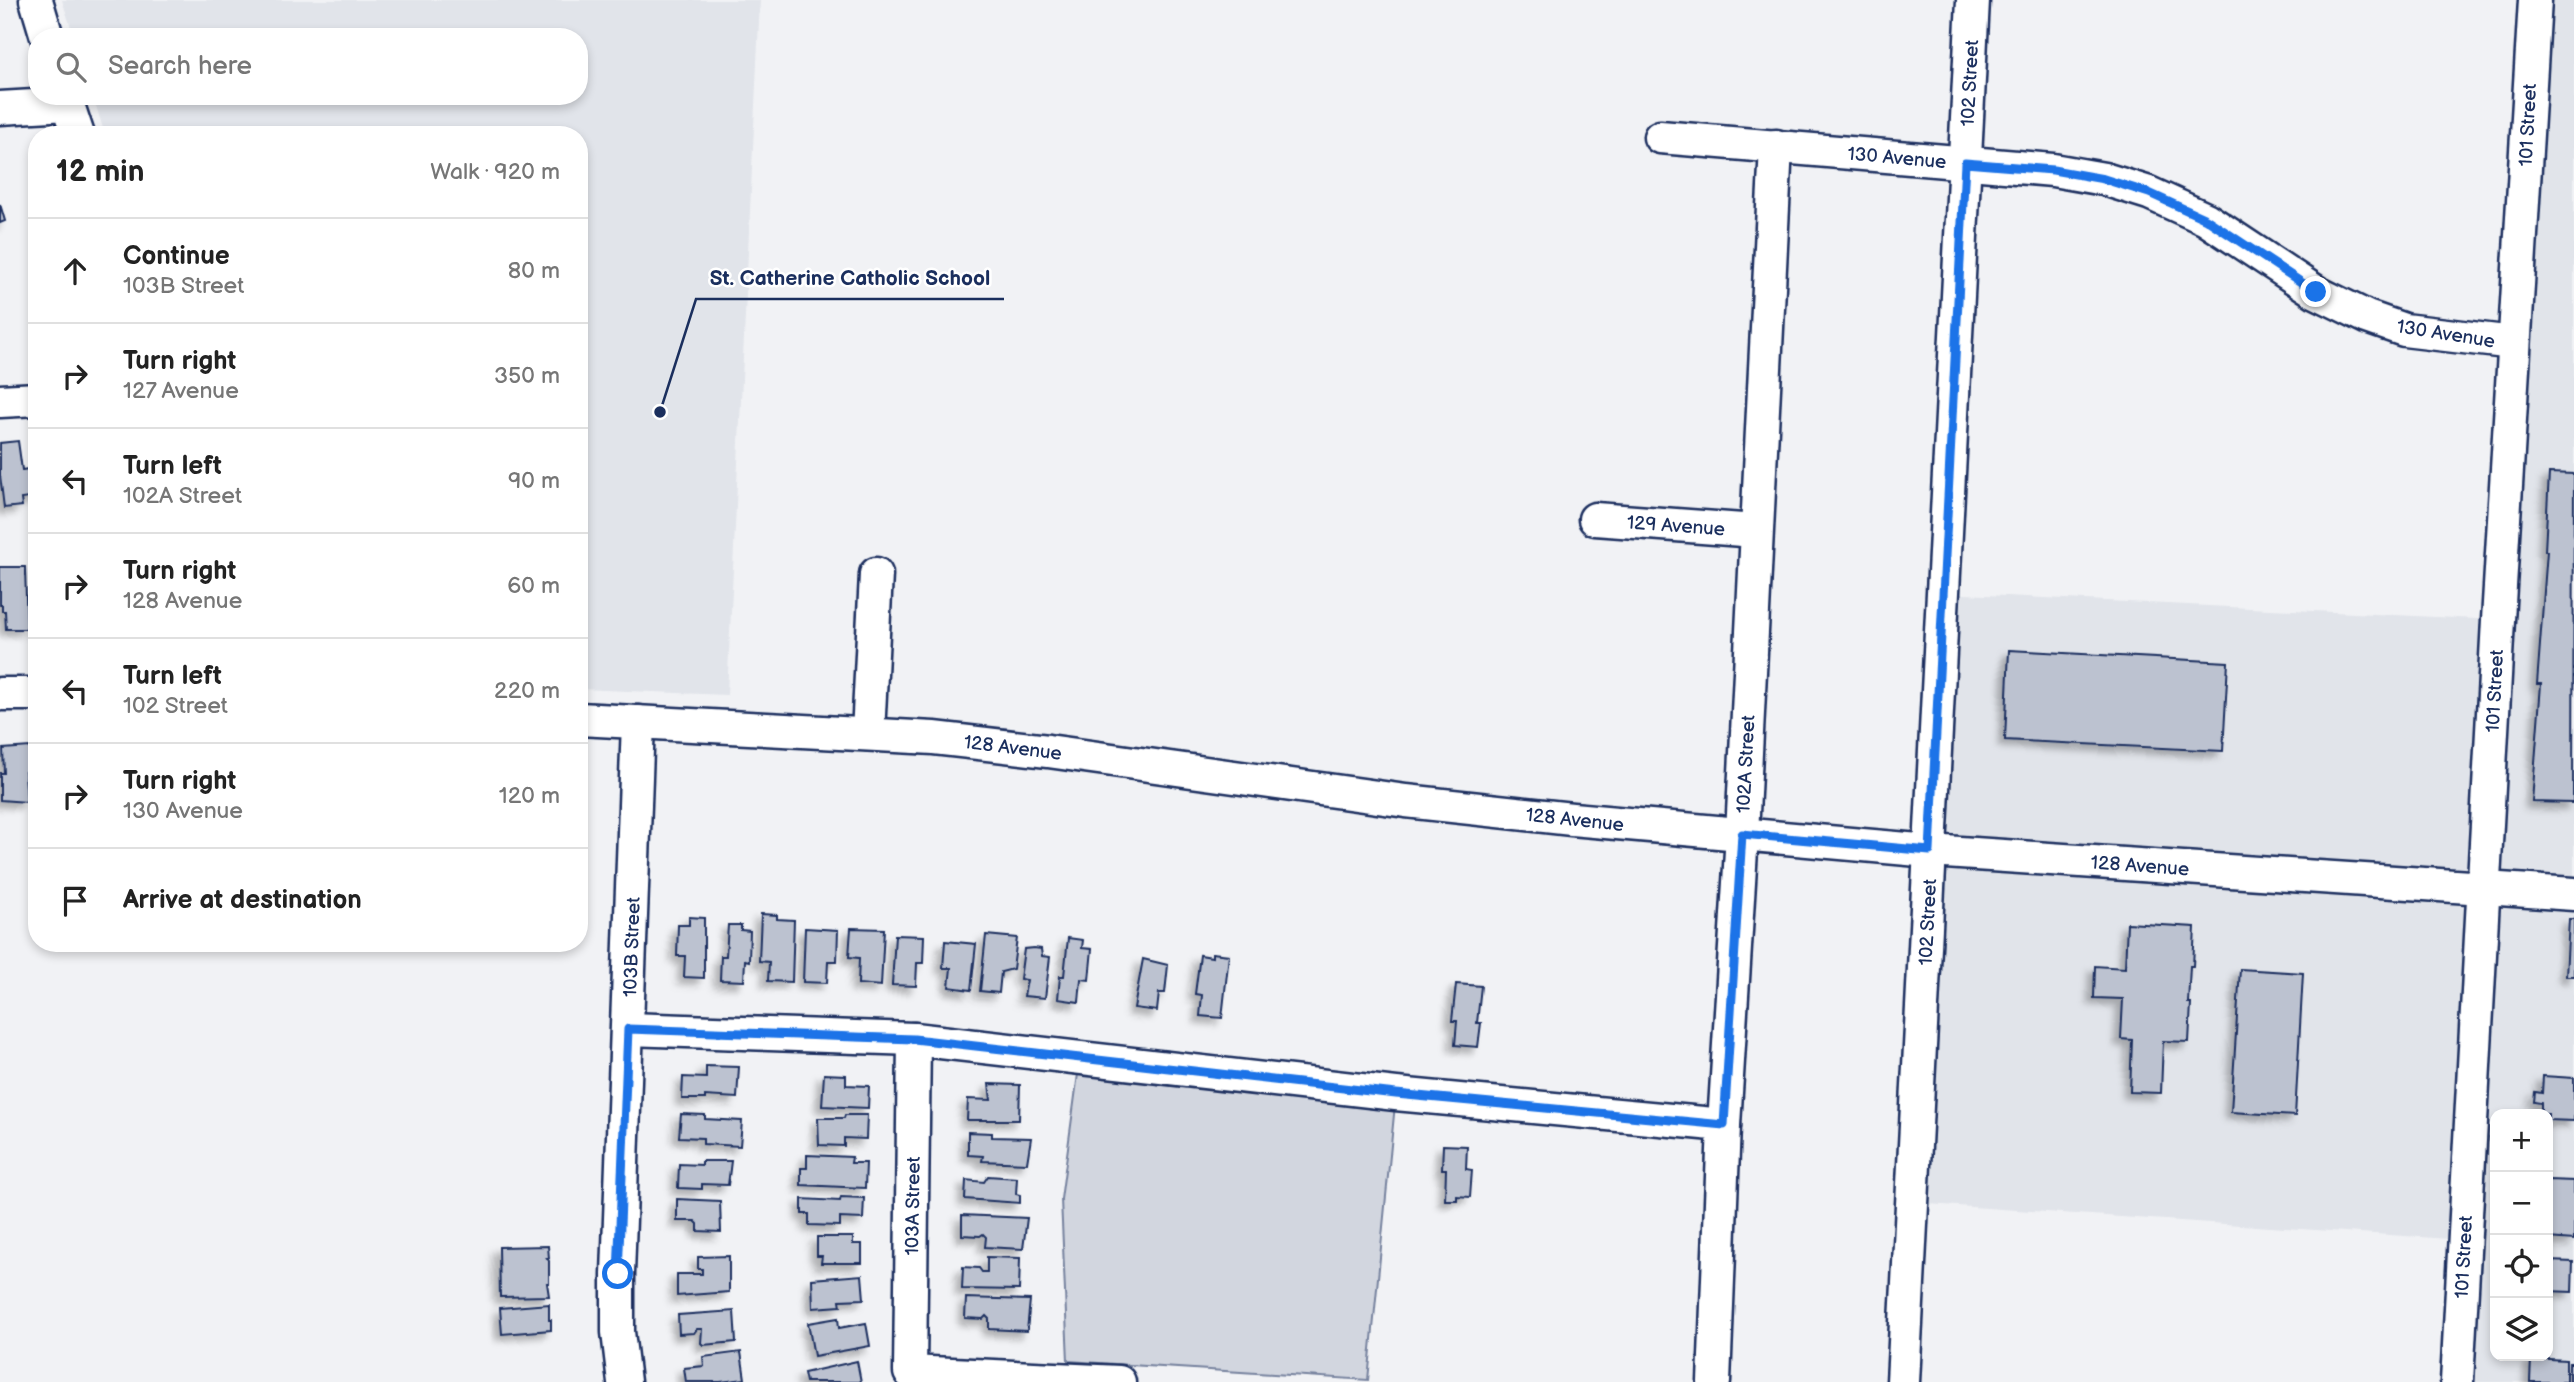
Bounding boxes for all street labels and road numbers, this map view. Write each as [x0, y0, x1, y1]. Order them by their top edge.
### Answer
street label: 102 Street [1957, 39, 1984, 127]
street label: 101 Street [2515, 83, 2542, 167]
street label: 130 Avenue [1847, 143, 1947, 174]
street label: 130 Avenue [2395, 315, 2497, 354]
street label: 129 Avenue [1626, 512, 1726, 541]
street label: 101 Street [2482, 649, 2509, 733]
street label: 102A Street [1732, 714, 1761, 814]
street label: 128 Avenue [963, 731, 1063, 766]
street label: 128 Avenue [1525, 804, 1625, 837]
street label: 128 Avenue [2090, 852, 2190, 881]
street label: 102 Street [1915, 878, 1942, 966]
street label: 103B Street [619, 896, 646, 998]
street label: 103A Street [901, 1156, 926, 1256]
street label: 101 Street [2451, 1215, 2478, 1299]

